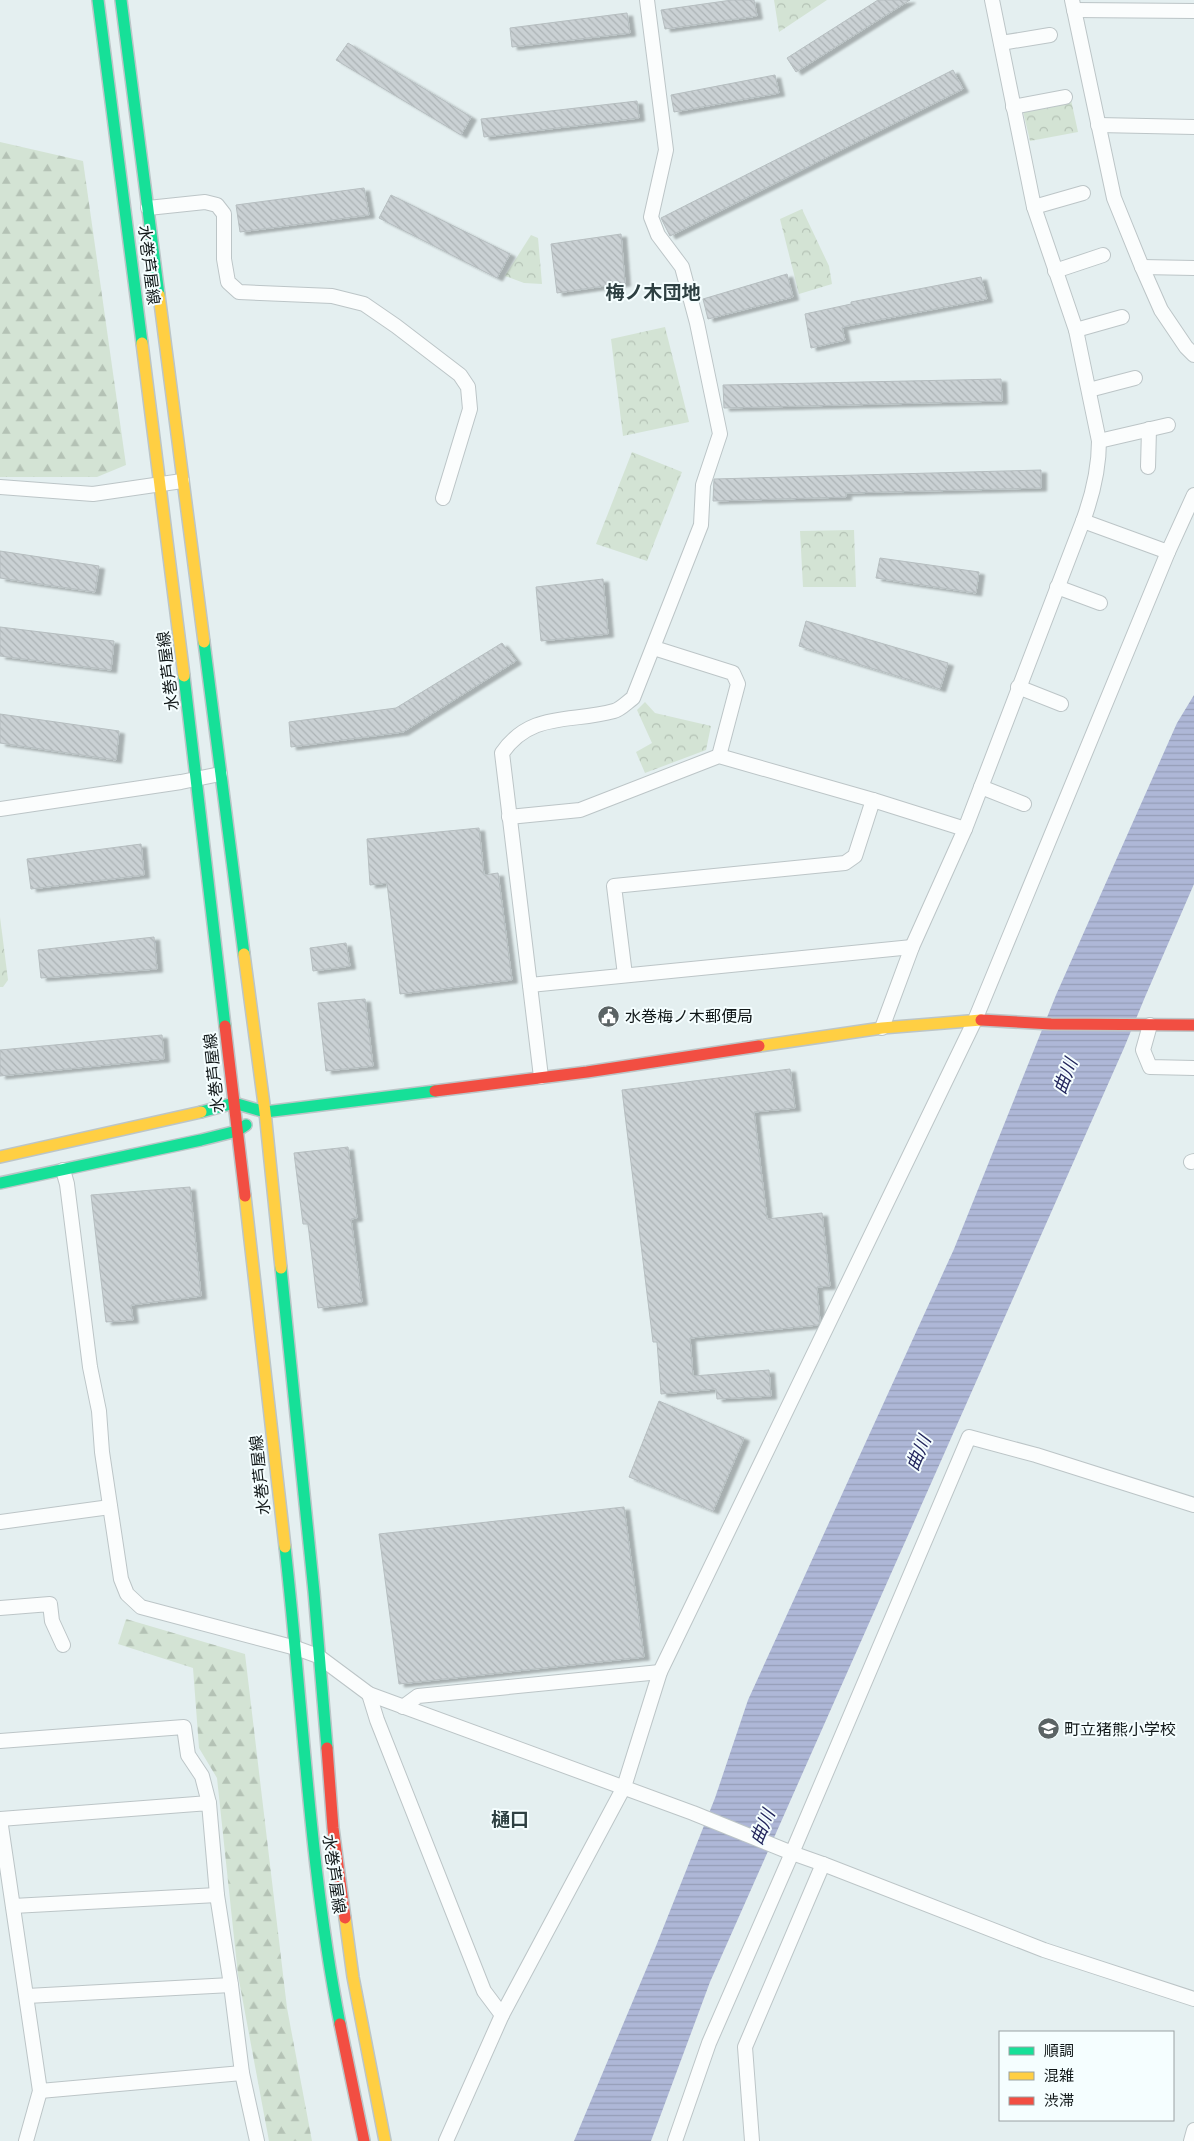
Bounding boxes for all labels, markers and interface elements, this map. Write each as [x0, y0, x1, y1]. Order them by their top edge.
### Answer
street label: 水巻芦屋線 [135, 224, 163, 306]
district label: 梅ノ木団地 [605, 281, 701, 304]
street label: 水巻芦屋線 [154, 630, 182, 712]
public building icon: 水巻梅ノ木郵便局 [597, 1004, 621, 1028]
place label: 水巻梅ノ木郵便局 [625, 1007, 753, 1026]
street label: 水巻芦屋線 [200, 1032, 228, 1114]
water label: 曲川 [1049, 1054, 1082, 1097]
water label: 曲川 [901, 1430, 935, 1474]
street label: 水巻芦屋線 [246, 1434, 274, 1516]
school or university icon: 町立猪熊小学校 [1036, 1717, 1060, 1741]
place label: 町立猪熊小学校 [1064, 1720, 1176, 1739]
water label: 曲川 [745, 1804, 779, 1848]
district label: 樋口 [491, 1808, 529, 1831]
street label: 水巻芦屋線 [319, 1833, 349, 1915]
legend [999, 2031, 1174, 2121]
text: 順調 [1044, 2042, 1074, 2060]
text: 混雑 [1044, 2067, 1074, 2085]
text: 渋滞 [1044, 2092, 1074, 2110]

